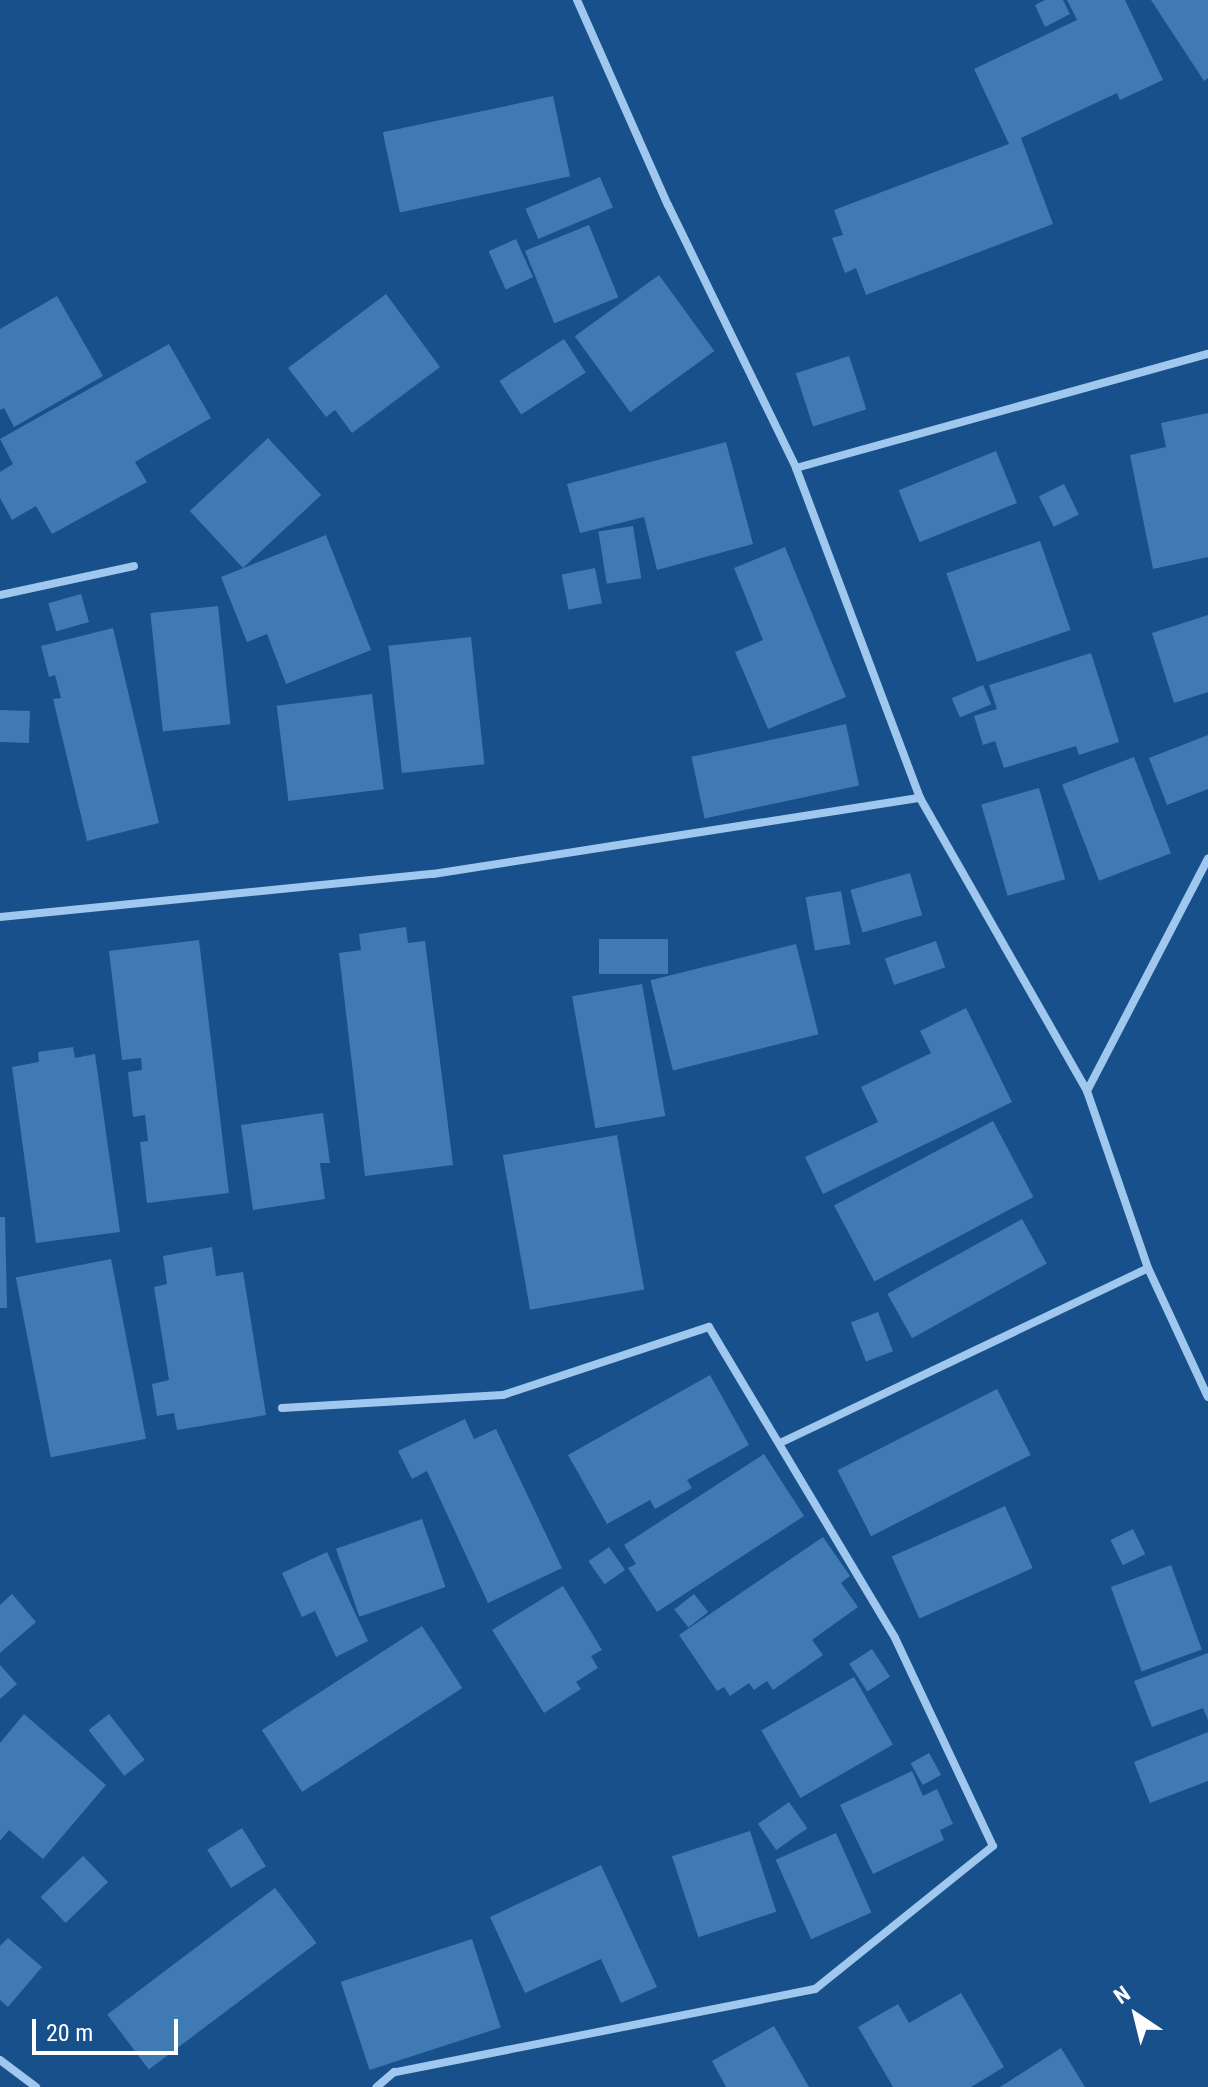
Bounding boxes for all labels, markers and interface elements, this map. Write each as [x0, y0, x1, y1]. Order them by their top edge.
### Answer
north arrow [1096, 1975, 1176, 2055]
text: N [1109, 1981, 1135, 2009]
scale bar [36, 2003, 182, 2053]
text: 20 m [46, 2019, 93, 2047]

